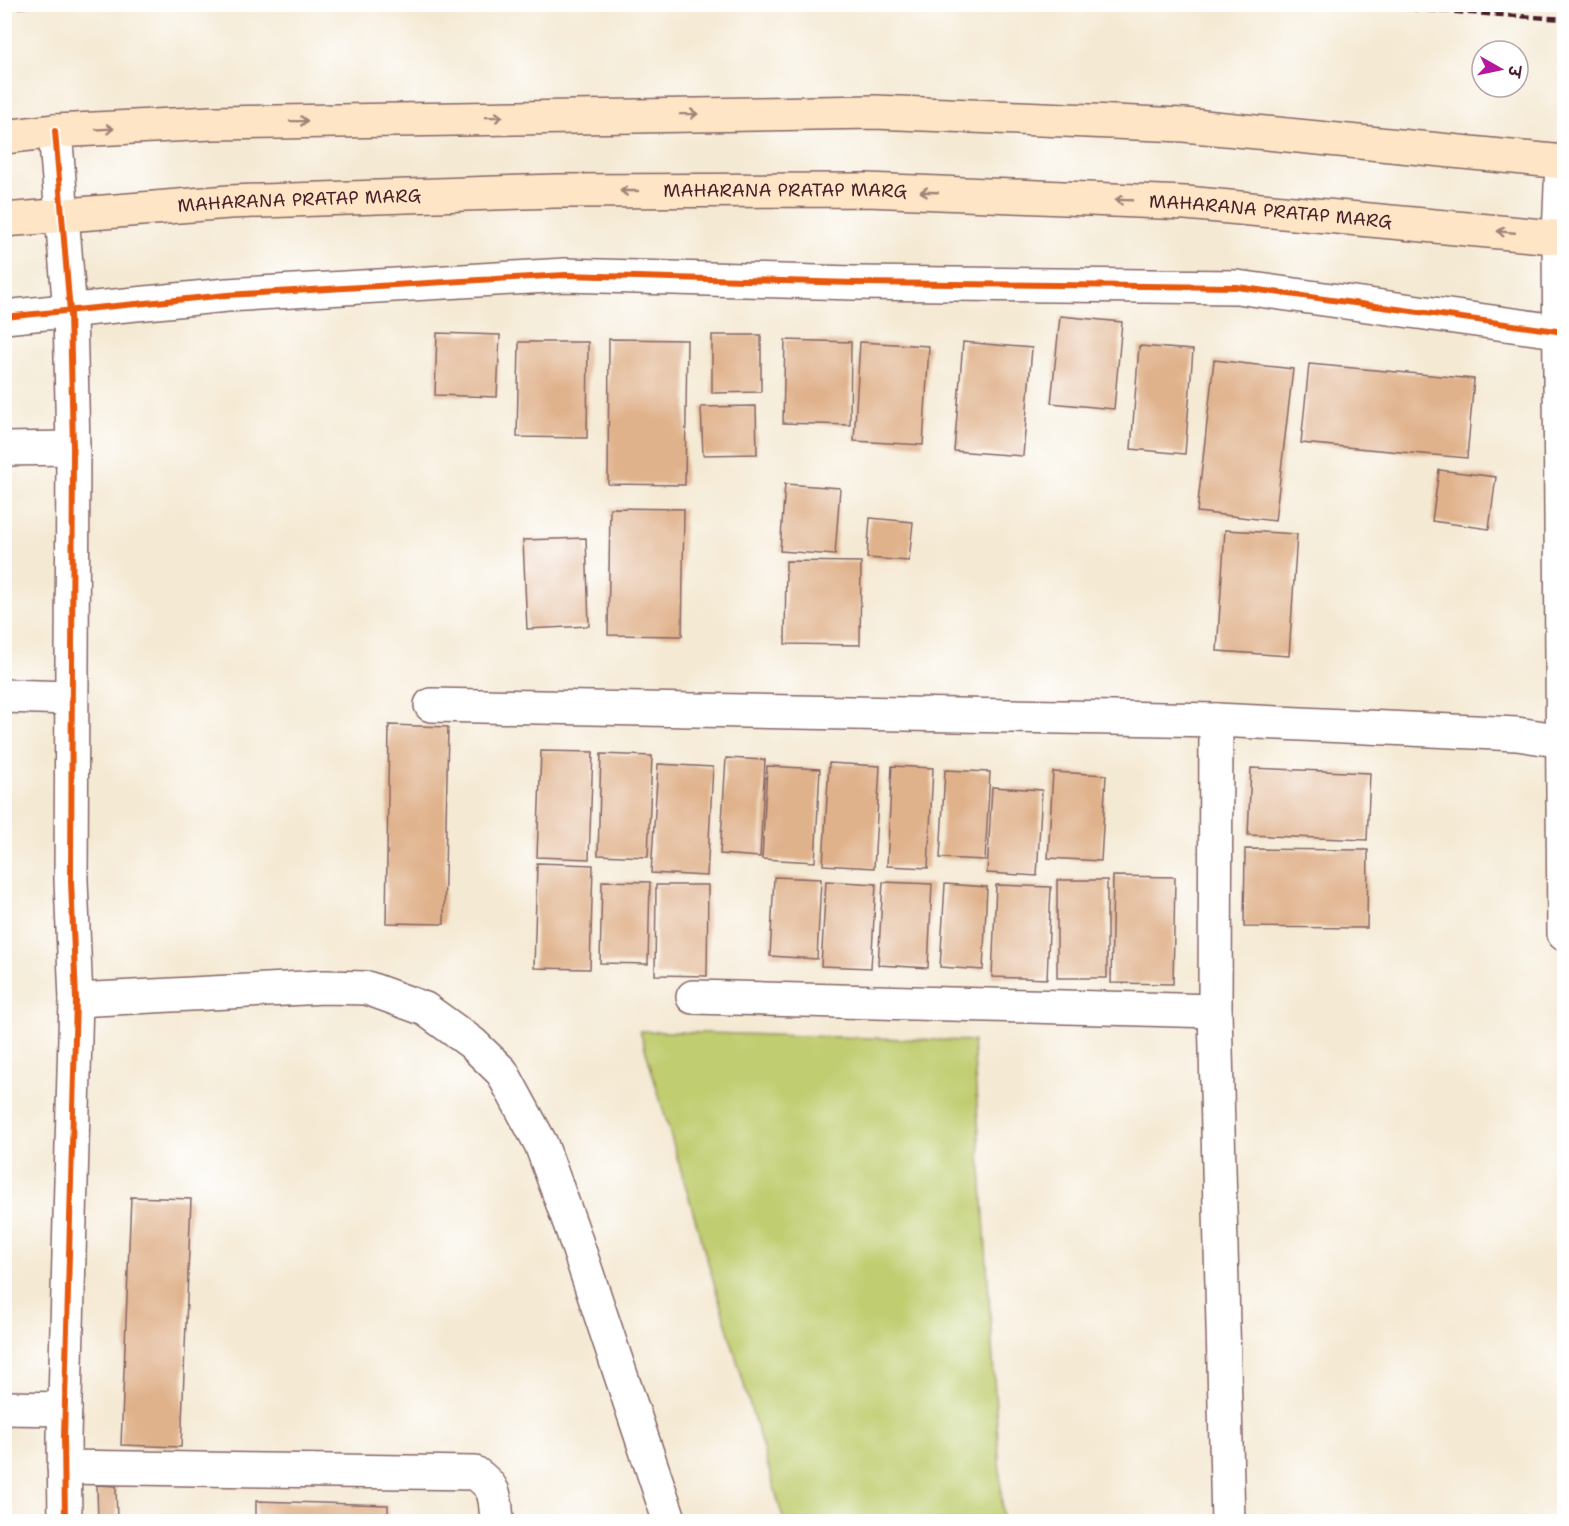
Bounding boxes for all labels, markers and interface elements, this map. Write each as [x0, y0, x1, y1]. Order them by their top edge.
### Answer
north arrow [1470, 39, 1530, 99]
text: उ [1503, 62, 1526, 80]
one-way arrow [679, 108, 699, 120]
one-way arrow [484, 111, 504, 123]
one-way arrow [289, 116, 309, 127]
one-way arrow [94, 123, 114, 134]
street label: MAHARANA PRATAP MARG [663, 178, 908, 204]
street label: MAHARANA PRATAP MARG [177, 184, 422, 218]
one-way arrow [619, 185, 639, 197]
one-way arrow [919, 187, 939, 198]
street label: MAHARANA PRATAP MARG [1148, 189, 1393, 234]
one-way arrow [1114, 194, 1134, 206]
one-way arrow [1497, 226, 1517, 237]

